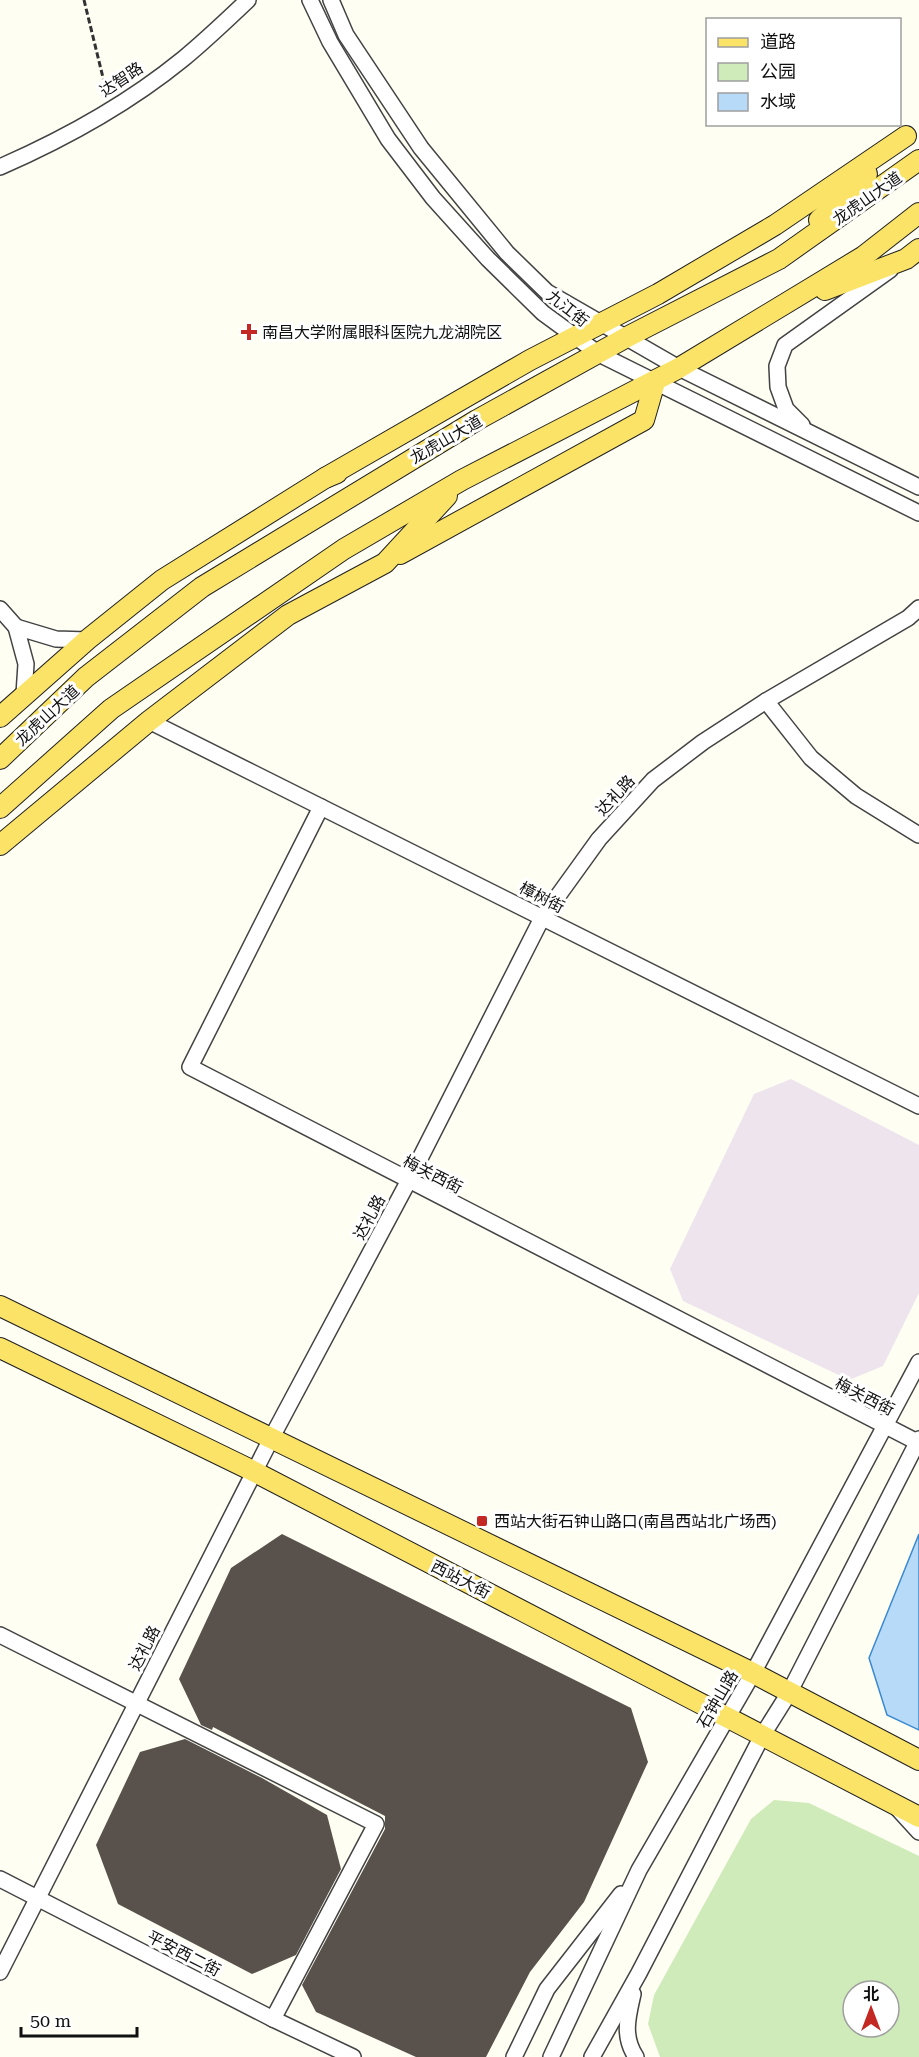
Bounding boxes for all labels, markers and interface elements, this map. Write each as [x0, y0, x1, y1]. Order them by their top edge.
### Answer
legend [706, 18, 901, 126]
text: 道路 [760, 31, 796, 52]
street label: 达智路 [96, 58, 146, 101]
text: 公园 [760, 61, 796, 82]
text: 水域 [760, 91, 796, 112]
street label: 龙虎山大道 [829, 168, 906, 229]
street label: 九江街 [543, 286, 592, 331]
marker: 南昌大学附属眼科医院九龙湖院区 [240, 323, 258, 341]
place label: 南昌大学附属眼科医院九龙湖院区 [262, 323, 502, 342]
street label: 龙虎山大道 [407, 411, 486, 468]
street label: 龙虎山大道 [12, 681, 83, 750]
street label: 达礼路 [592, 771, 639, 819]
street label: 樟树街 [516, 878, 567, 917]
street label: 梅关西街 [400, 1151, 466, 1197]
street label: 达礼路 [350, 1192, 389, 1243]
street label: 梅关西街 [832, 1373, 898, 1419]
place label: 西站大街石钟山路口(南昌西站北广场西) [494, 1512, 776, 1531]
marker: 西站大街石钟山路口(南昌西站北广场西) [475, 1514, 489, 1528]
street label: 西站大街 [428, 1556, 494, 1602]
street label: 达礼路 [125, 1623, 164, 1674]
street label: 石钟山路 [693, 1667, 742, 1732]
street label: 平安西二街 [144, 1927, 224, 1980]
north arrow [841, 1979, 901, 2039]
text: 北 [863, 1985, 879, 2004]
scale bar [21, 2000, 136, 2038]
text: 50 m [30, 2010, 71, 2031]

